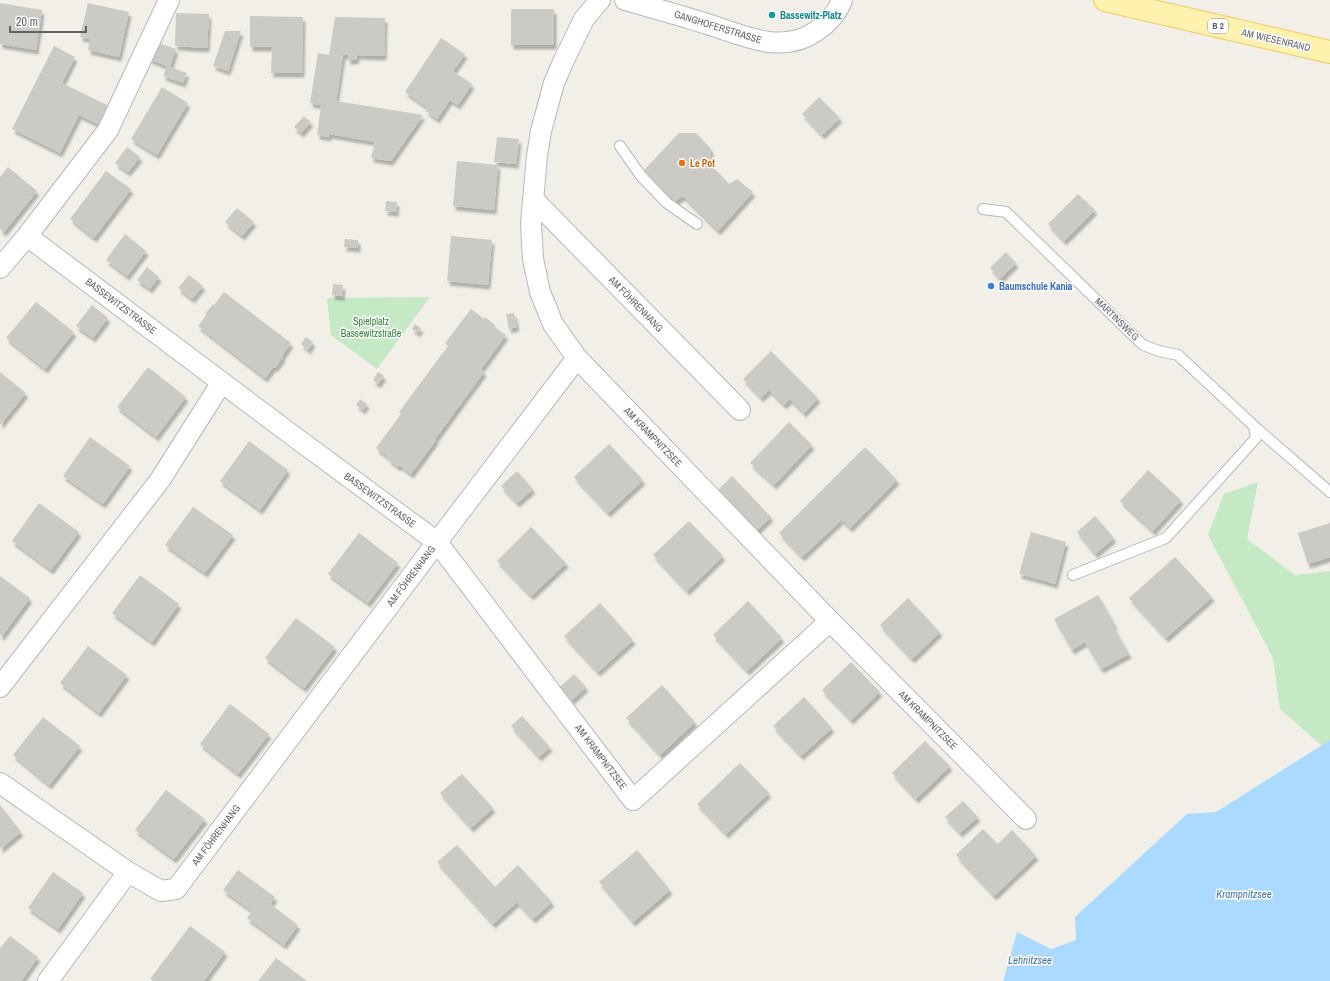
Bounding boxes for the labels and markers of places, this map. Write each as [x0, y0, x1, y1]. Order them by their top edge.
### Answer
place label: Bassewitz-Platz [780, 9, 842, 22]
marker: Bassewitz-Platz [767, 10, 777, 20]
place label: Le Pot [690, 157, 715, 170]
marker: Le Pot [677, 158, 687, 168]
place label: Baumschule Kania [999, 280, 1073, 293]
marker: Baumschule Kania [986, 281, 996, 291]

